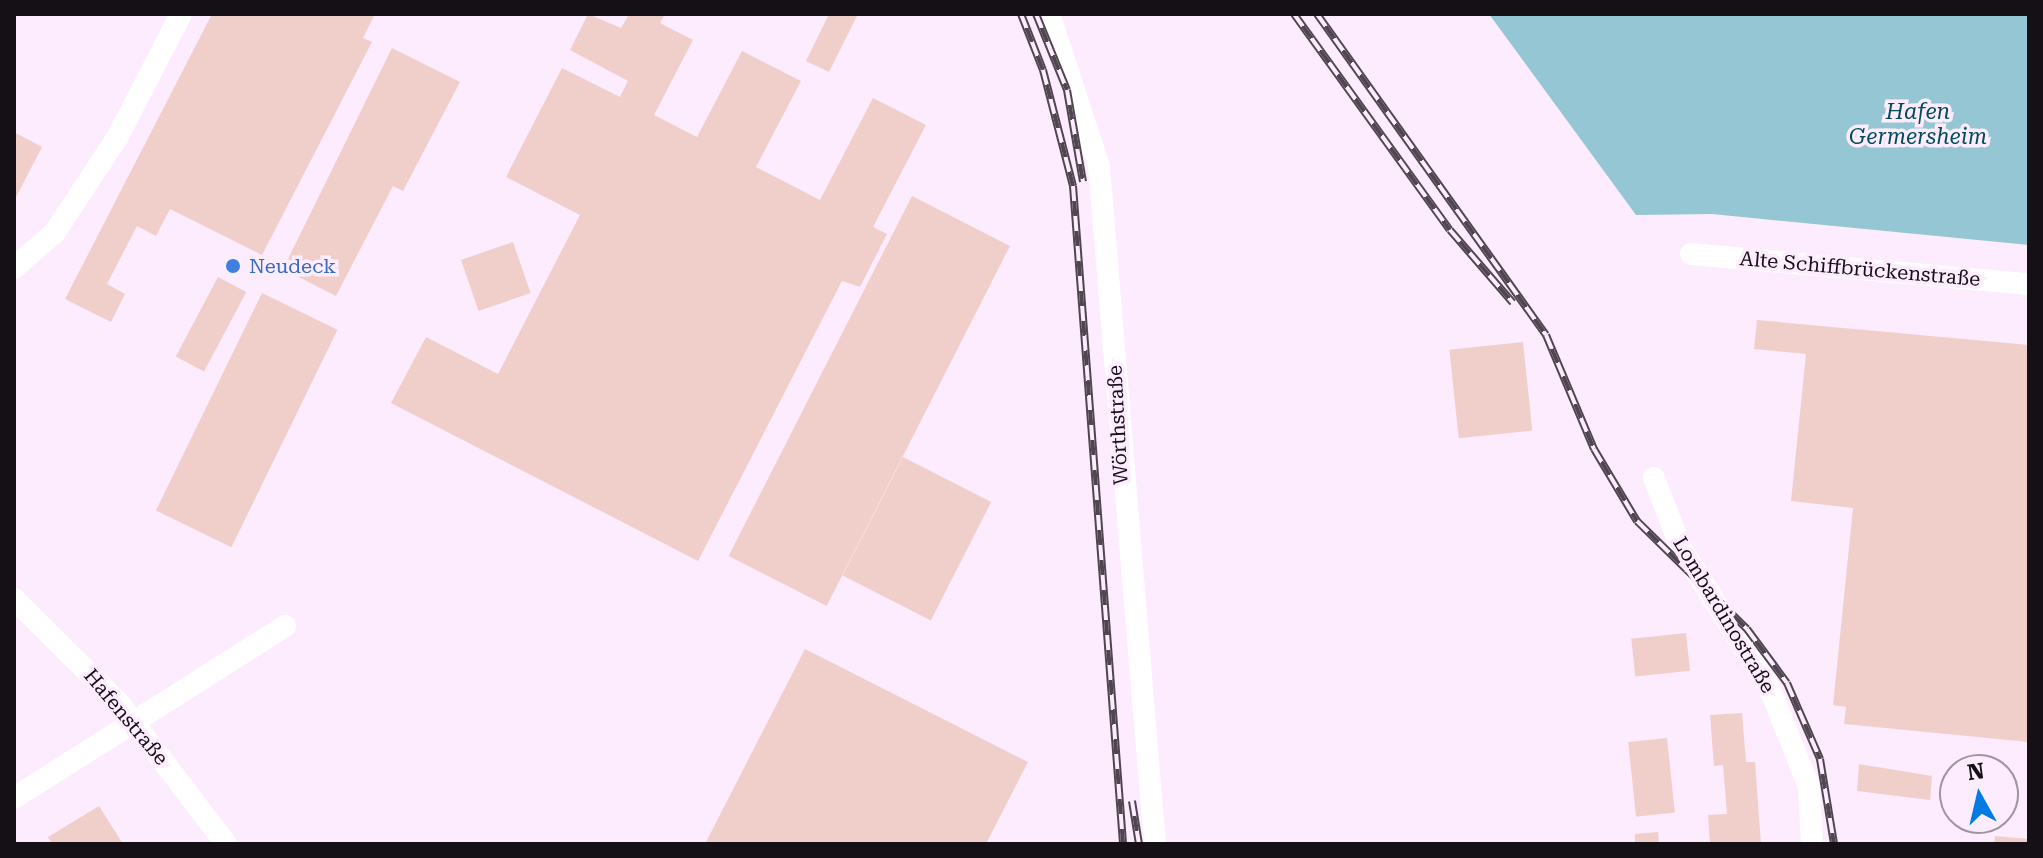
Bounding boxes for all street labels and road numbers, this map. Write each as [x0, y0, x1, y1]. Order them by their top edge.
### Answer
street label: Alte Schiffbrückenstraße [1739, 247, 1981, 291]
street label: Wörthstraße [1103, 364, 1133, 486]
street label: Lombardinostraße [1668, 533, 1780, 697]
street label: Hafenstraße [79, 664, 173, 770]

